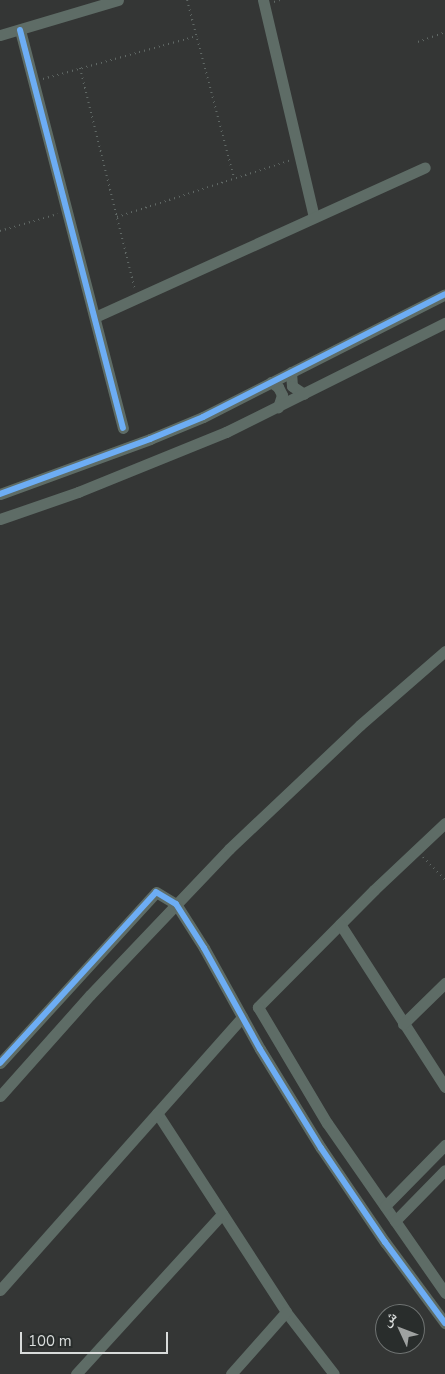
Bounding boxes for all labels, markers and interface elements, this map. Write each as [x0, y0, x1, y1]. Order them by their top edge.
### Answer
north arrow [375, 1304, 425, 1354]
text: ش [377, 1307, 401, 1331]
scale bar [22, 1322, 170, 1354]
text: 100 m [28, 1331, 72, 1351]

